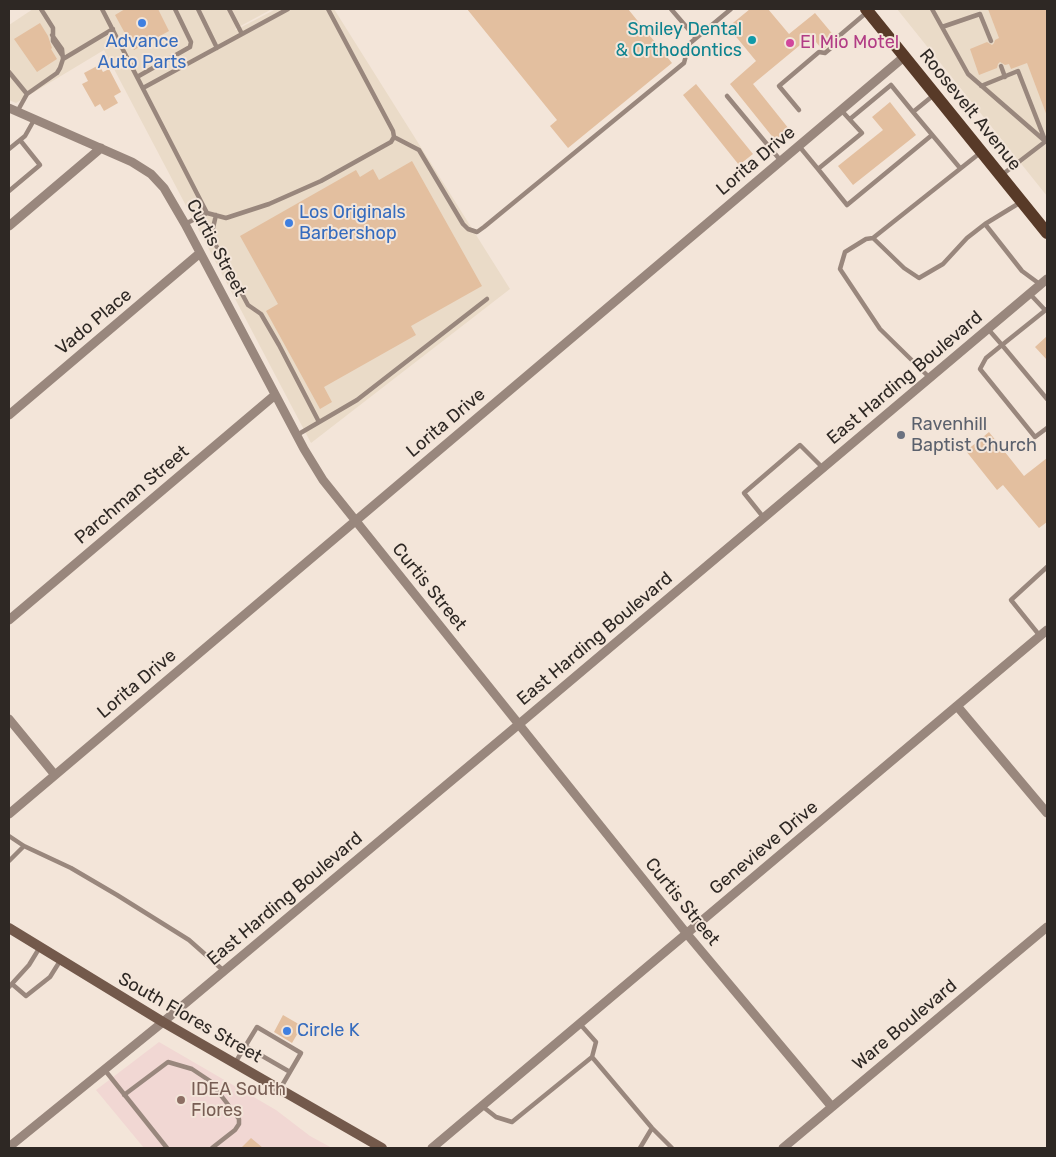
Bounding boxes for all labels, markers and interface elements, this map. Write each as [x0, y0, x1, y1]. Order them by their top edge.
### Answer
marker: Advance Auto Parts [136, 17, 148, 29]
place label: Smiley Dental & Orthodontics [615, 19, 742, 62]
place label: Advance Auto Parts [98, 31, 186, 74]
place label: El Mio Motel [800, 32, 899, 54]
marker: Smiley Dental & Orthodontics [746, 34, 758, 46]
marker: El Mio Motel [784, 37, 796, 49]
street label: Roosevelt Avenue [914, 45, 1026, 175]
street label: Lorita Drive [712, 122, 800, 200]
street label: Curtis Street [181, 196, 251, 300]
place label: Los Originals Barbershop [299, 202, 406, 244]
marker: Los Originals Barbershop [283, 217, 295, 229]
street label: Vado Place [52, 284, 136, 360]
street label: East Harding Boulevard [823, 307, 987, 449]
street label: Lorita Drive [402, 384, 490, 462]
place label: Ravenhill Baptist Church [911, 414, 1037, 456]
marker: Ravenhill Baptist Church [895, 429, 907, 441]
street label: Parchman Street [71, 441, 193, 549]
street label: Curtis Street [387, 539, 471, 635]
street label: East Harding Boulevard [513, 568, 677, 710]
street label: Lorita Drive [93, 645, 181, 723]
street label: Genevieve Drive [706, 796, 822, 900]
street label: East Harding Boulevard [203, 828, 367, 970]
street label: Curtis Street [640, 854, 724, 950]
street label: South Flores Street [114, 968, 266, 1068]
street label: Ware Boulevard [849, 975, 961, 1075]
place label: Circle K [297, 1020, 360, 1042]
marker: Circle K [281, 1025, 293, 1037]
place label: IDEA South Flores [191, 1079, 286, 1122]
marker: IDEA South Flores [175, 1094, 187, 1106]

